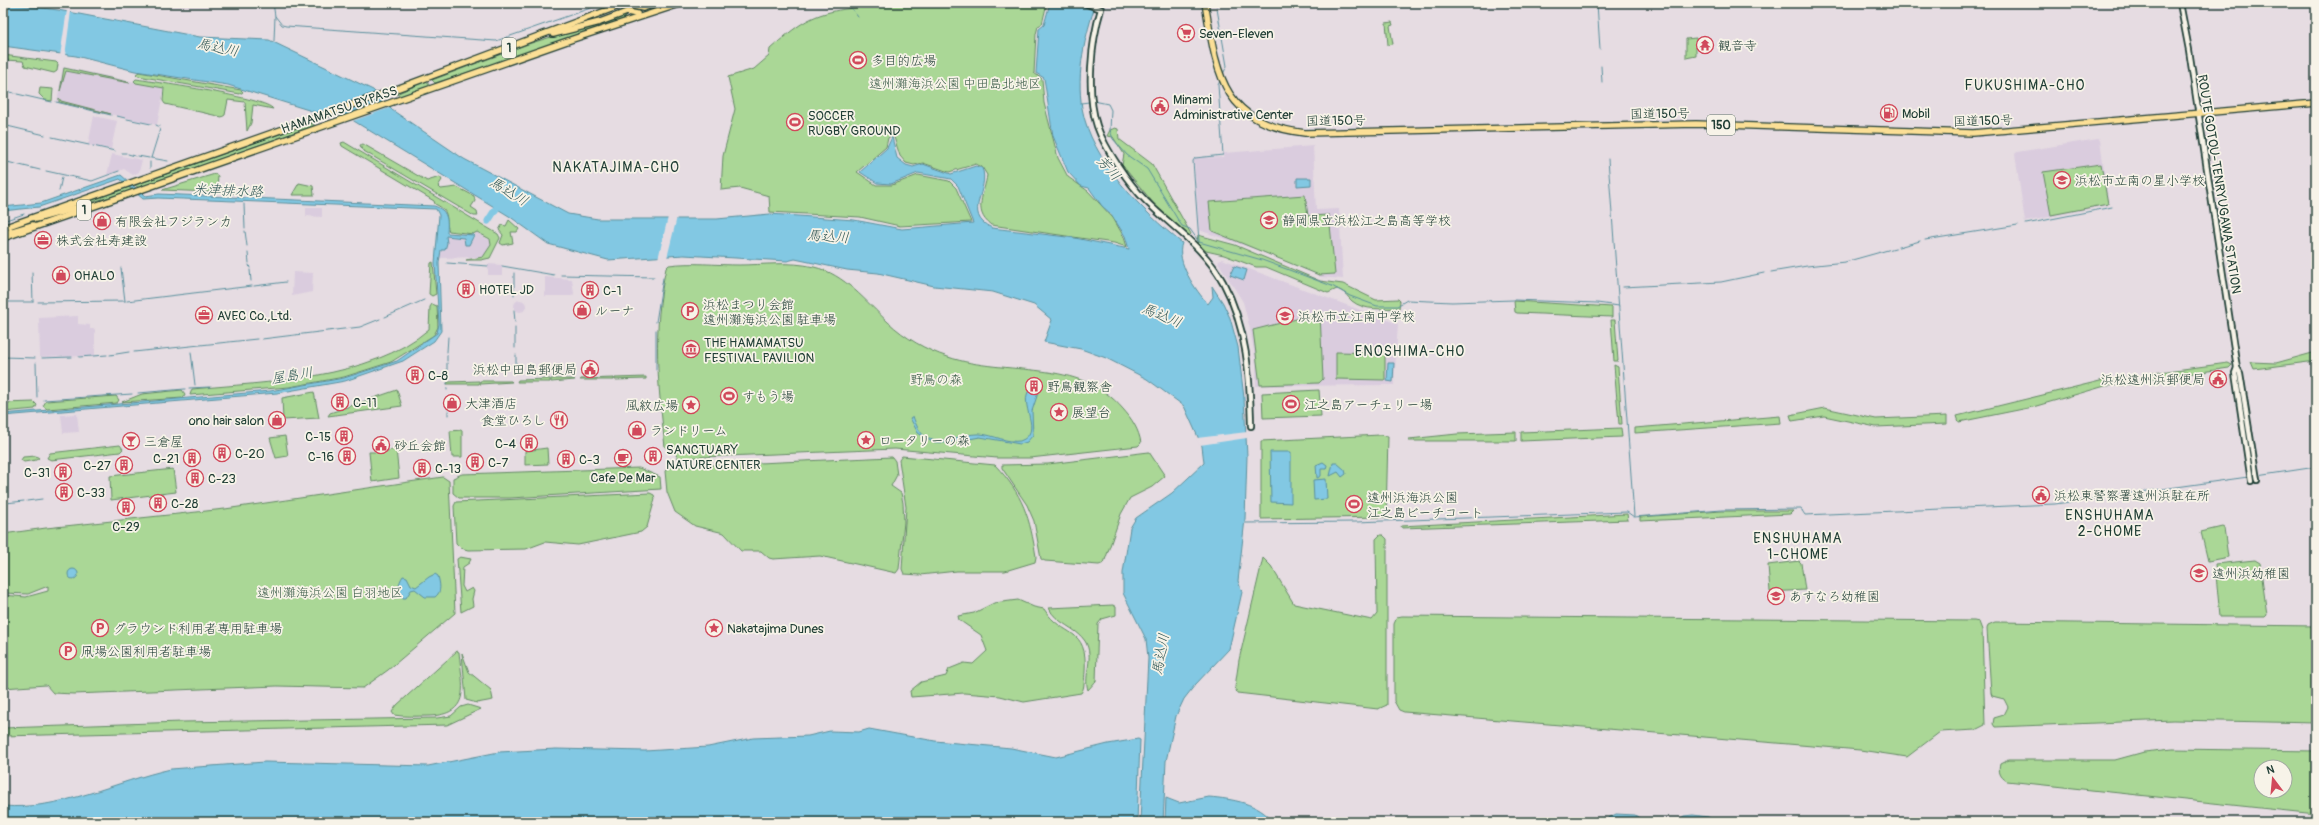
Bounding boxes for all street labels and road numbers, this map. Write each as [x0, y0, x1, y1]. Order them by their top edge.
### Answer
road number: 1 [502, 38, 516, 58]
street label: ROUTE GOTOU-TENRYUGAWA STATION [2194, 73, 2244, 295]
street label: HAMAMATSU BYPASS [279, 83, 399, 137]
street label: 国道150号 [1630, 105, 1690, 123]
street label: 国道150号 [1306, 112, 1366, 130]
street label: 国道150号 [1953, 112, 2013, 130]
road number: 150 [1707, 115, 1735, 135]
road number: 1 [77, 200, 91, 220]

